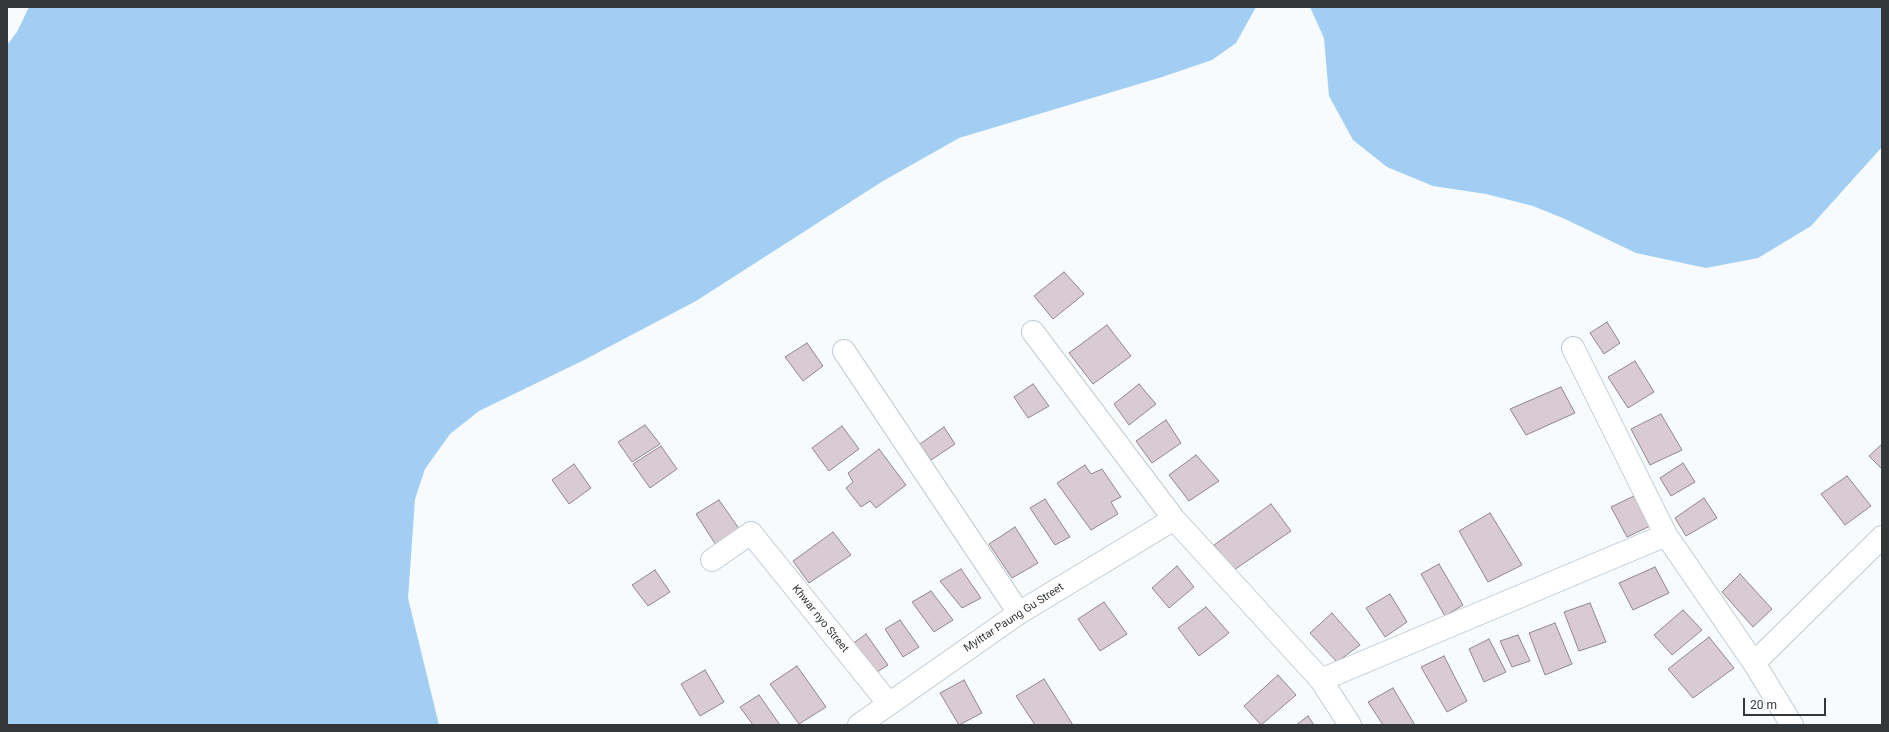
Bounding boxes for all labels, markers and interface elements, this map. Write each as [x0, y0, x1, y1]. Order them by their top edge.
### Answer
street label: Myittar Paung Gu Street [962, 581, 1066, 655]
street label: Khwar nyo Street [789, 583, 851, 655]
scale bar [1745, 690, 1828, 716]
text: 20 m [1750, 698, 1777, 712]

